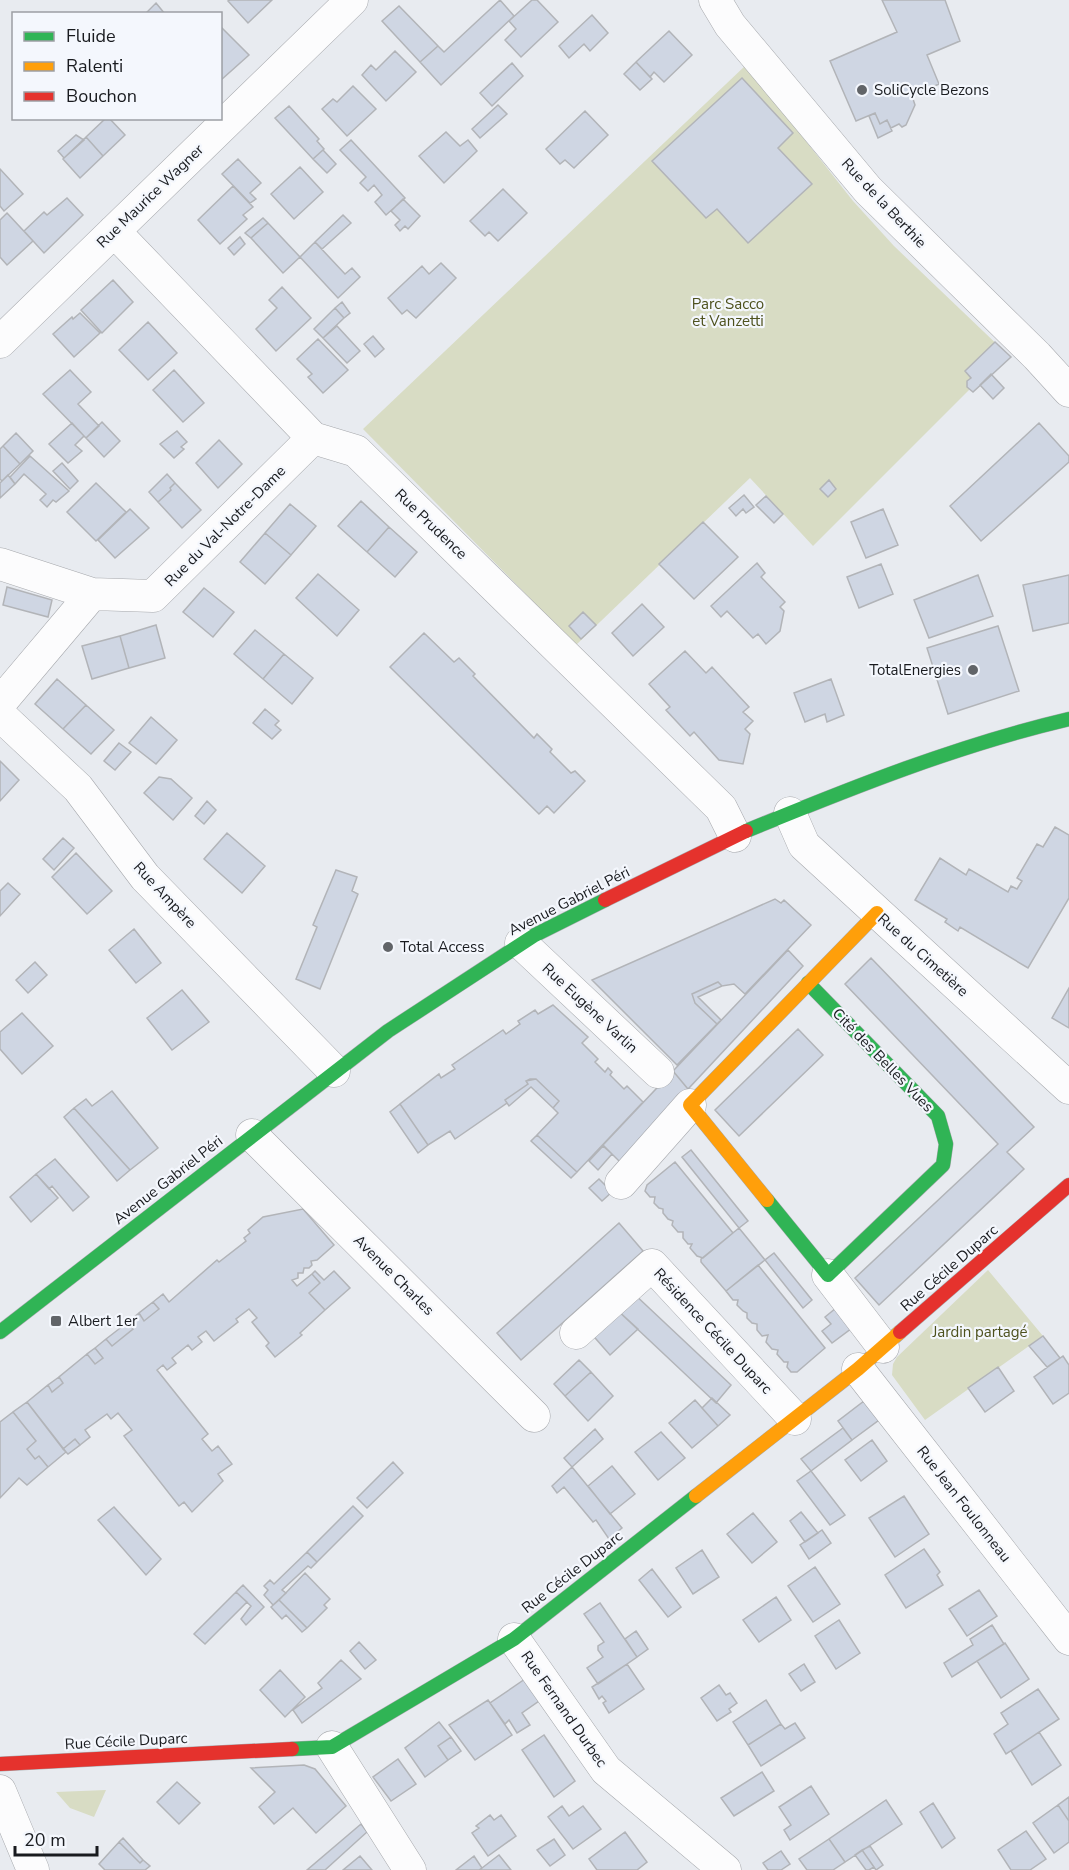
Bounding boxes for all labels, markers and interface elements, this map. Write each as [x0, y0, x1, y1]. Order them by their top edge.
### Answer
legend [12, 12, 222, 120]
text: Fluide [66, 24, 116, 48]
text: Ralenti [66, 54, 123, 78]
place label: SoliCycle Bezons [874, 80, 989, 100]
marker: SoliCycle Bezons [855, 83, 869, 97]
text: Bouchon [66, 84, 137, 108]
street label: Rue Maurice Wagner [92, 139, 208, 252]
street label: Rue de la Berthie [837, 154, 931, 252]
park label: Parc Sacco et Vanzetti [692, 294, 764, 331]
street label: Rue du Val-Notre-Dame [160, 461, 290, 591]
street label: Rue Prudence [390, 484, 472, 564]
place label: TotalEnergies [869, 660, 961, 680]
marker: TotalEnergies [966, 663, 980, 677]
street label: Rue Ampère [129, 857, 201, 933]
street label: Avenue Gabriel Péri [505, 862, 633, 940]
street label: Rue du Cimetière [873, 909, 973, 1001]
place label: Total Access [400, 937, 485, 957]
marker: Total Access [381, 940, 395, 954]
street label: Rue Eugène Varlin [538, 958, 642, 1058]
street label: Cité des Belles Vues [828, 1004, 938, 1116]
street label: Avenue Gabriel Péri [109, 1131, 227, 1229]
street label: Rue Cécile Duparc [896, 1220, 1002, 1316]
street label: Avenue Charles [349, 1230, 439, 1320]
street label: Résidence Cécile Duparc [649, 1264, 777, 1398]
place label: Albert 1er [68, 1311, 138, 1331]
marker: Albert 1er [49, 1314, 63, 1328]
park label: Jardin partagé [931, 1322, 1028, 1342]
street label: Rue Jean Foulonneau [912, 1442, 1016, 1566]
street label: Rue Cécile Duparc [517, 1526, 627, 1618]
street label: Rue Fernand Durbec [516, 1647, 612, 1771]
street label: Rue Cécile Duparc [64, 1728, 188, 1754]
scale bar [15, 1819, 98, 1857]
text: 20 m [24, 1828, 66, 1852]

